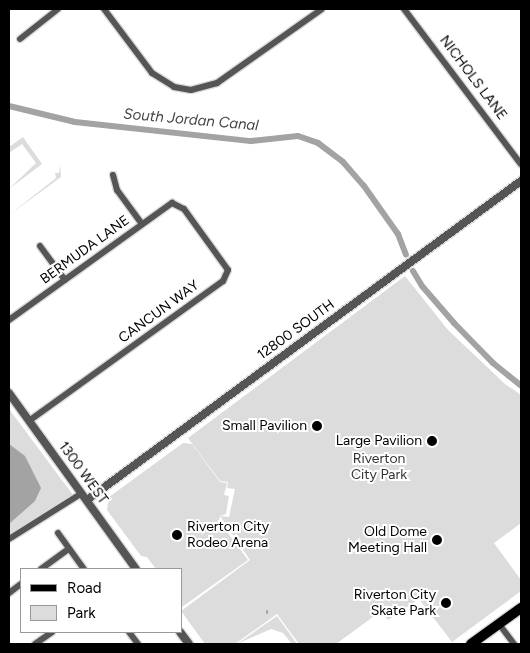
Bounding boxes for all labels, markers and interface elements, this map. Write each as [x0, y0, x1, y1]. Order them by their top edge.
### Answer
street label: NICHOLS LANE [436, 32, 510, 124]
water label: South Jordan Canal [123, 105, 259, 135]
street label: BERMUDA LANE [37, 212, 133, 288]
street label: CANCUN WAY [115, 277, 203, 347]
street label: 12800 SOUTH [254, 296, 338, 364]
place label: Small Pavilion [222, 418, 307, 434]
marker: Small Pavilion [311, 420, 323, 432]
place label: Large Pavilion [336, 433, 422, 449]
marker: Large Pavilion [426, 435, 438, 447]
street label: 1300 WEST [55, 439, 111, 507]
park label: Riverton City Park [351, 451, 407, 484]
place label: Riverton City Rodeo Arena [187, 519, 269, 552]
place label: Old Dome Meeting Hall [348, 524, 427, 556]
marker: Riverton City Rodeo Arena [171, 529, 183, 541]
marker: Old Dome Meeting Hall [431, 534, 443, 546]
legend [20, 568, 182, 633]
text: Road [67, 579, 102, 597]
place label: Riverton City Skate Park [354, 587, 436, 620]
marker: Riverton City Skate Park [440, 597, 452, 609]
text: Park [67, 604, 96, 622]

